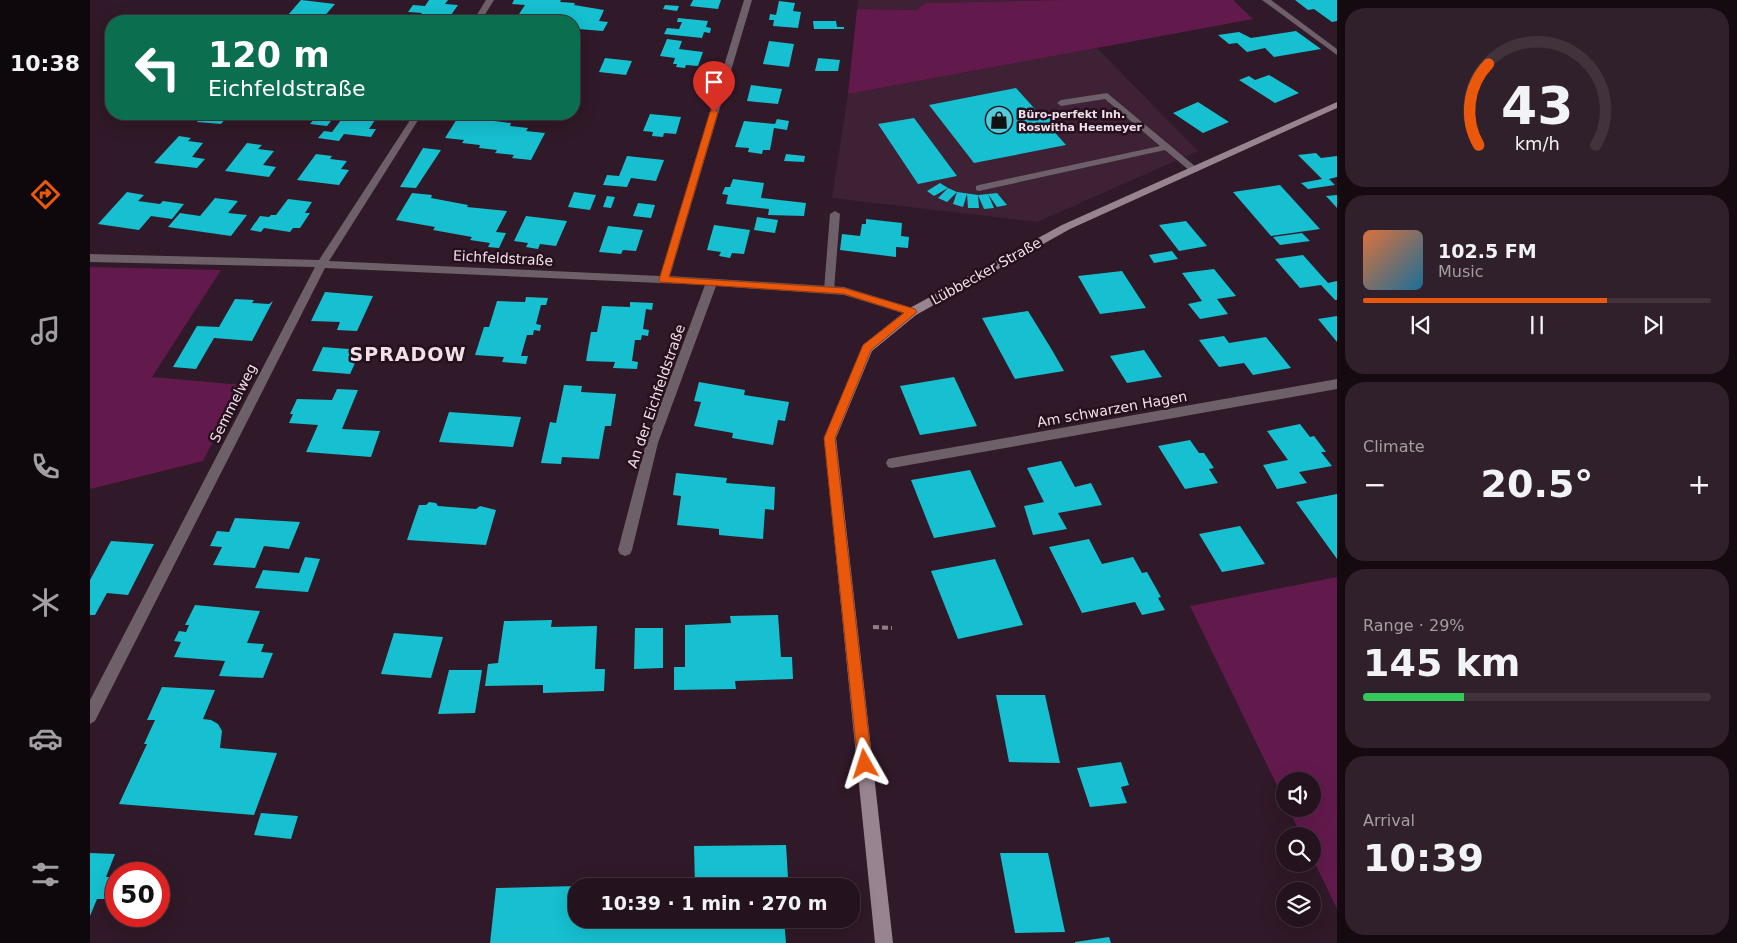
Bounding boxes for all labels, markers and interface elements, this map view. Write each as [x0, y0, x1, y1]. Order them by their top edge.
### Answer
icon: left [125, 35, 190, 100]
text: 120 m [208, 35, 330, 75]
text: 10:38 [10, 51, 80, 76]
pin [693, 61, 735, 112]
icon: arrive [700, 68, 728, 96]
text: Eichfeldstraße [208, 76, 365, 101]
text: 43 [1501, 76, 1573, 136]
shop icon: Büro-perfekt Inh. Roswitha Heemeyer [984, 105, 1014, 135]
place label: Büro-perfekt Inh. Roswitha Heemeyer [1018, 108, 1143, 134]
text: km/h [1514, 133, 1560, 154]
icon: directions [28, 177, 63, 212]
street label: Lübbecker Straße [928, 234, 1044, 308]
text: 102.5 FM [1438, 240, 1537, 262]
street label: Eichfeldstraße [453, 247, 553, 269]
text: Music [1438, 262, 1484, 281]
icon: previous [1407, 311, 1435, 339]
icon: pause [1523, 311, 1551, 339]
icon: next [1639, 311, 1667, 339]
icon: music [28, 313, 63, 348]
street label: An der Eichfeldstraße [624, 322, 688, 470]
district label: SPRADOW [350, 343, 466, 365]
street label: Semmelweg [206, 361, 260, 445]
street label: Am schwarzen Hagen [1036, 388, 1188, 430]
text: Climate [1363, 437, 1425, 456]
icon: phone [28, 449, 63, 484]
text: 20.5° [1481, 462, 1593, 506]
text: − [1363, 468, 1386, 501]
text: + [1688, 468, 1711, 501]
icon: climate [28, 585, 63, 620]
text: Range · 29% [1363, 616, 1465, 635]
text: 145 km [1363, 641, 1520, 685]
icon: car [28, 721, 63, 756]
position arrow [838, 737, 890, 789]
map controls [1276, 772, 1321, 927]
button: sound [1276, 772, 1321, 817]
text: Arrival [1363, 811, 1415, 830]
button: search [1276, 827, 1321, 872]
text: 10:39 [1363, 836, 1484, 880]
icon: filters [28, 857, 63, 892]
speed limit sign: 50 [105, 862, 170, 927]
button: layers [1276, 882, 1321, 927]
text: 10:39 · 1 min · 270 m [600, 892, 828, 914]

